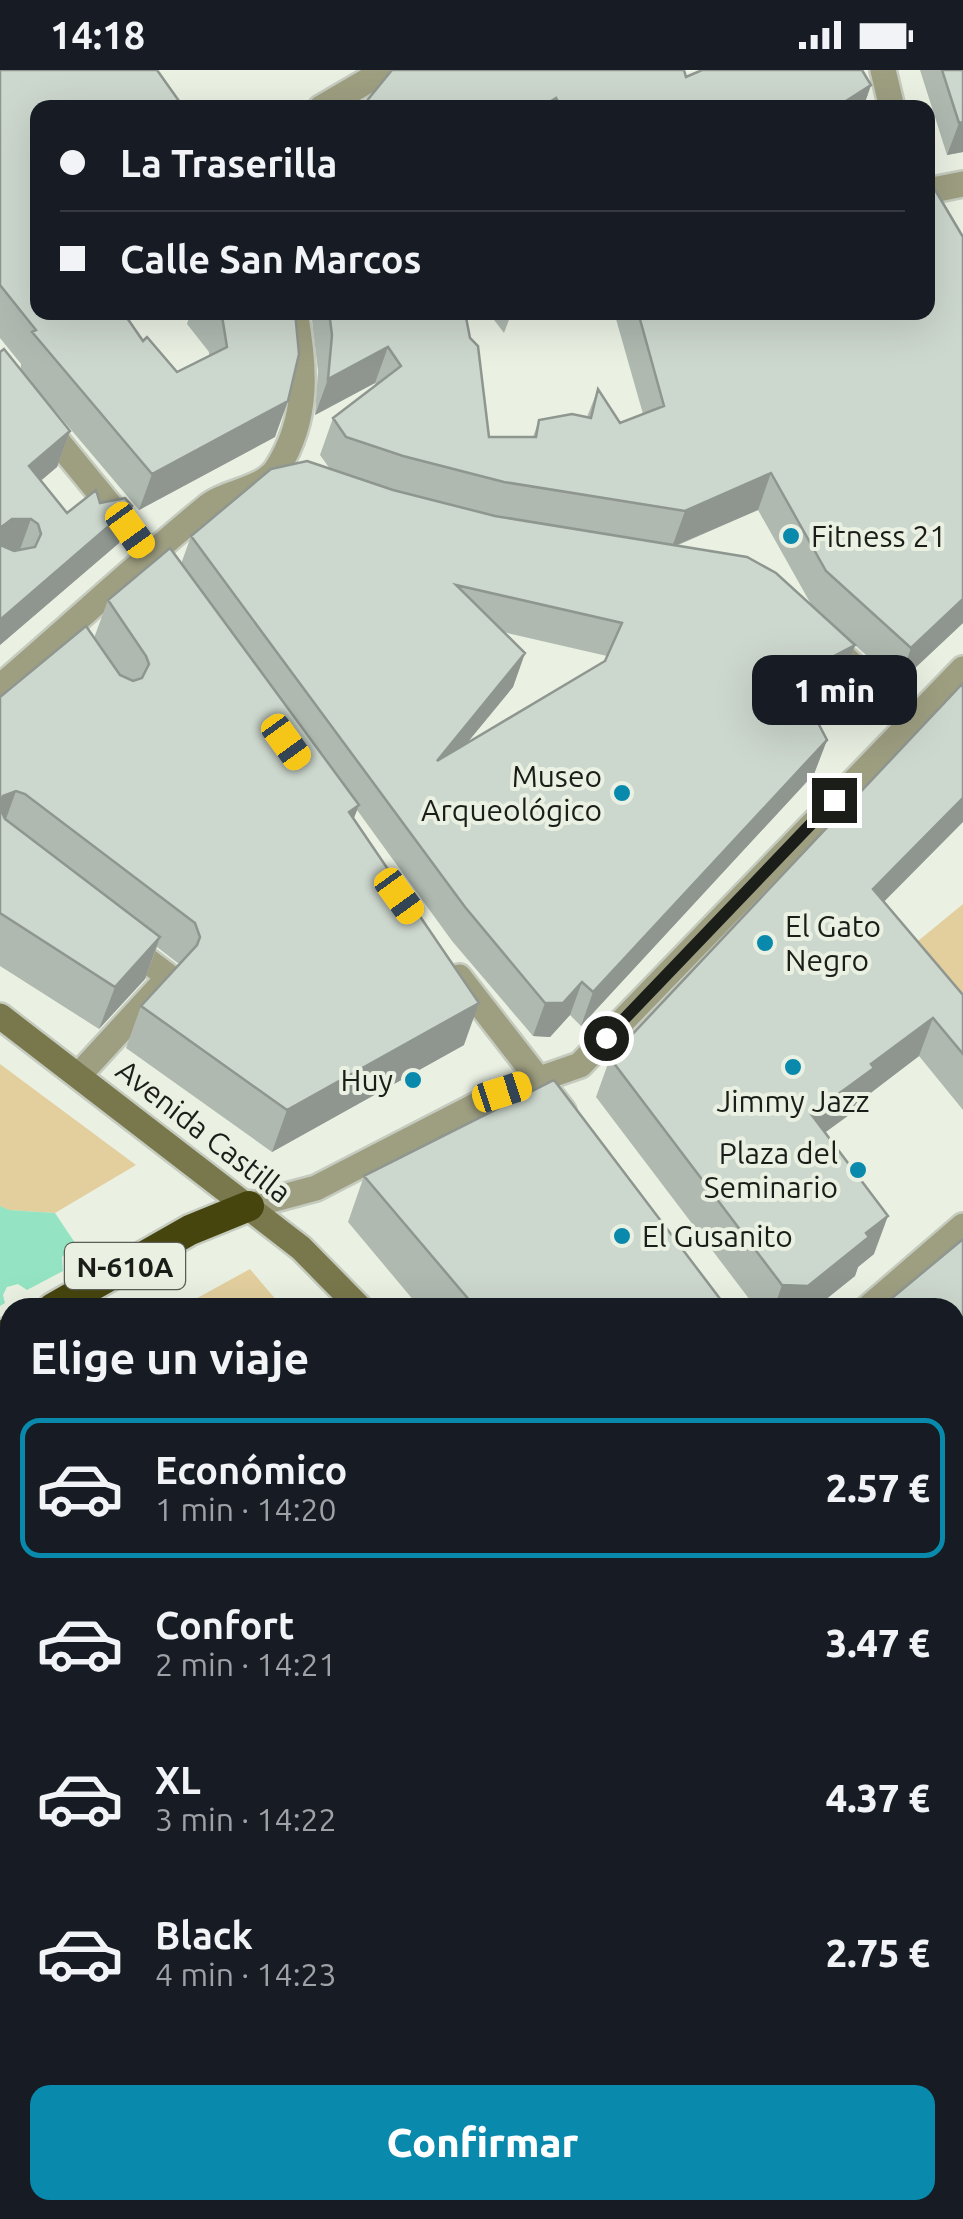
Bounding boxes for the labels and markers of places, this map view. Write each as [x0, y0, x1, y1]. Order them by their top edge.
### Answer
place label: Fitness 21 [811, 519, 946, 553]
marker: Fitness 21 [780, 525, 802, 547]
place label: Museo Arqueológico [421, 759, 602, 827]
marker: Museo Arqueológico [611, 782, 633, 804]
place label: El Gato Negro [785, 909, 881, 977]
marker: El Gato Negro [754, 932, 776, 954]
marker: Jimmy Jazz [782, 1056, 804, 1078]
place label: Huy [341, 1063, 393, 1097]
marker: Huy [402, 1069, 424, 1091]
place label: Jimmy Jazz [717, 1084, 869, 1118]
place label: Plaza del Seminario [704, 1136, 838, 1204]
marker: Plaza del Seminario [847, 1159, 869, 1181]
place label: El Gusanito [642, 1219, 793, 1253]
marker: El Gusanito [611, 1225, 633, 1247]

